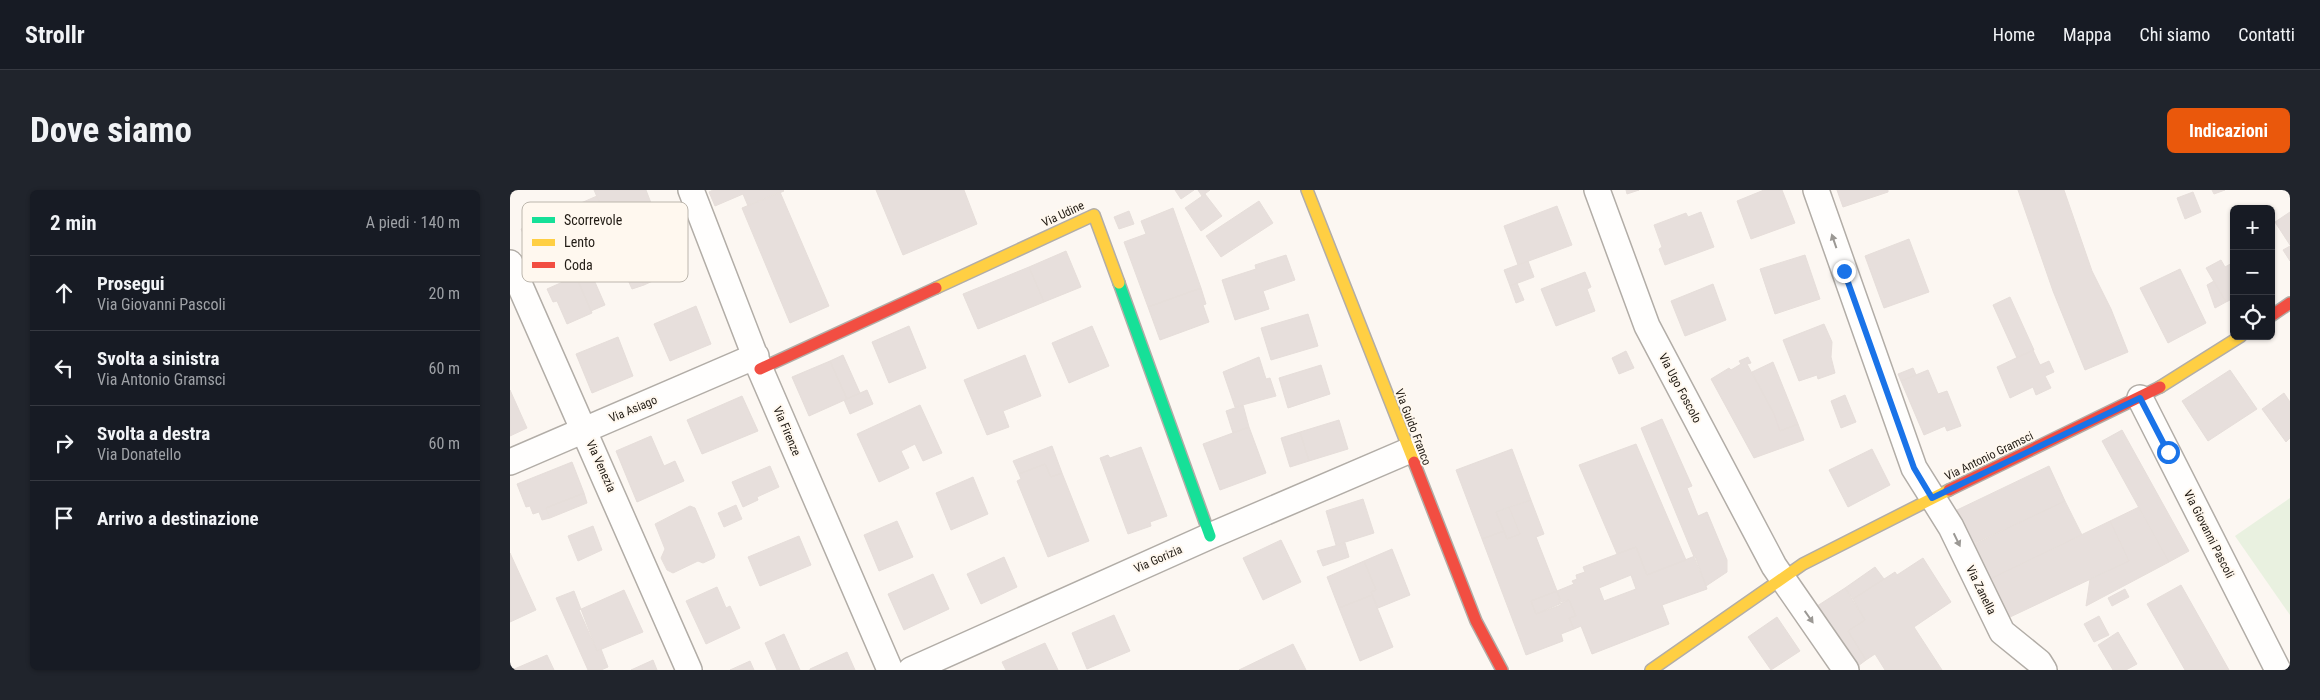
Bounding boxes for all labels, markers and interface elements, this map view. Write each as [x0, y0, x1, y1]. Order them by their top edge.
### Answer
text: Strollr [25, 21, 85, 49]
text: Home [1993, 24, 2035, 45]
text: Mappa [2063, 24, 2112, 45]
text: Chi siamo [2140, 24, 2210, 45]
text: Contatti [2238, 24, 2295, 45]
button: Indicazioni [2167, 108, 2290, 153]
text: Dove siamo [30, 110, 192, 151]
street label: Via Udine [1040, 198, 1087, 230]
legend [522, 202, 688, 282]
map controls [2230, 205, 2275, 340]
button: + [2230, 205, 2275, 250]
text: 2 min [50, 211, 97, 235]
text: Scorrevole [564, 212, 623, 228]
text: A piedi · 140 m [366, 213, 460, 232]
one-way arrow [1829, 233, 1837, 248]
text: Lento [564, 234, 595, 250]
button: − [2230, 250, 2275, 295]
text: Coda [564, 257, 593, 273]
route end [1833, 260, 1856, 283]
text: Prosegui [97, 272, 165, 295]
icon: ahead [50, 279, 78, 307]
text: 20 m [428, 284, 460, 303]
text: Via Giovanni Pascoli [97, 295, 226, 314]
button: locate [2230, 295, 2275, 340]
text: Svolta a sinistra [97, 347, 219, 370]
street label: Via Ugo Foscolo [1656, 351, 1704, 425]
icon: left [50, 354, 78, 382]
text: 60 m [428, 359, 460, 378]
text: Via Antonio Gramsci [97, 370, 226, 389]
street label: Via Guido Franco [1392, 387, 1434, 467]
street label: Via Asiago [607, 393, 659, 425]
street label: Via Firenze [770, 404, 804, 458]
text: Svolta a destra [97, 422, 210, 445]
icon: right [50, 429, 78, 457]
street label: Via Antonio Gramsci [1943, 429, 2035, 483]
text: 60 m [428, 434, 460, 453]
street label: Via Venezia [583, 438, 619, 494]
route start [2157, 441, 2180, 464]
text: Via Donatello [97, 445, 181, 464]
street label: Via Giovanni Pascoli [2181, 488, 2237, 580]
icon: arrive [50, 504, 78, 532]
text: Arrivo a destinazione [97, 507, 259, 530]
one-way arrow [1953, 533, 1961, 547]
street label: Via Gorizia [1132, 542, 1184, 576]
street label: Via Zanella [1963, 563, 1999, 617]
one-way arrow [1804, 610, 1814, 624]

